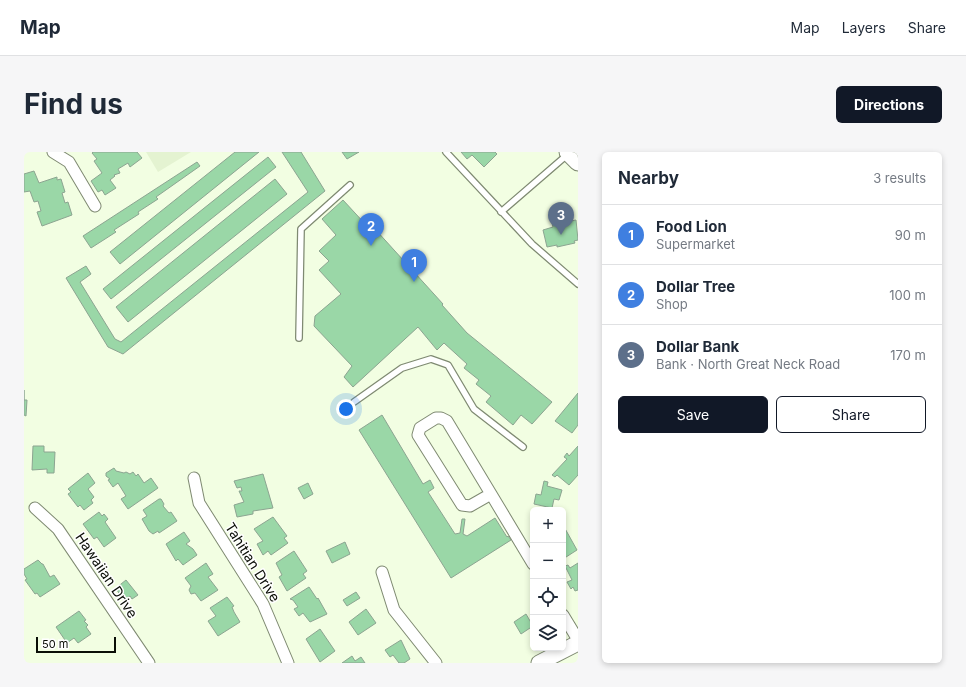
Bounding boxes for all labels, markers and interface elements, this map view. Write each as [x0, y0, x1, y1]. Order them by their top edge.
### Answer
text: Map [20, 16, 61, 39]
text: Map [791, 19, 820, 36]
text: Layers [842, 19, 886, 36]
text: Share [908, 19, 946, 36]
button: Directions [836, 86, 942, 123]
text: Find us [24, 87, 123, 121]
text: Nearby [618, 168, 679, 188]
text: 3 results [873, 170, 926, 186]
pin: 3 [548, 202, 574, 235]
pin: 2 [358, 213, 384, 246]
text: Food Lion [656, 217, 727, 236]
text: 1 [628, 227, 634, 243]
text: 90 m [895, 227, 926, 243]
text: Supermarket [656, 236, 735, 252]
pin: 1 [401, 249, 427, 282]
text: Dollar Tree [656, 277, 735, 296]
text: 2 [627, 287, 635, 303]
text: 100 m [889, 287, 926, 303]
text: Shop [656, 296, 688, 312]
text: Dollar Bank [656, 337, 739, 356]
text: 3 [627, 347, 635, 363]
text: 170 m [890, 347, 926, 363]
text: Bank · North Great Neck Road [656, 356, 840, 372]
button: Save [618, 396, 768, 433]
button: Share [776, 396, 926, 433]
your location [336, 399, 356, 419]
map controls [530, 507, 566, 651]
button: + [530, 507, 566, 543]
street label: Tahitian Drive [222, 519, 284, 605]
street label: Hawaiian Drive [72, 529, 142, 621]
button: − [530, 543, 566, 579]
button: locate [530, 579, 566, 615]
button: layers [530, 615, 566, 651]
scale bar [36, 635, 116, 654]
text: 50 m [42, 637, 68, 651]

